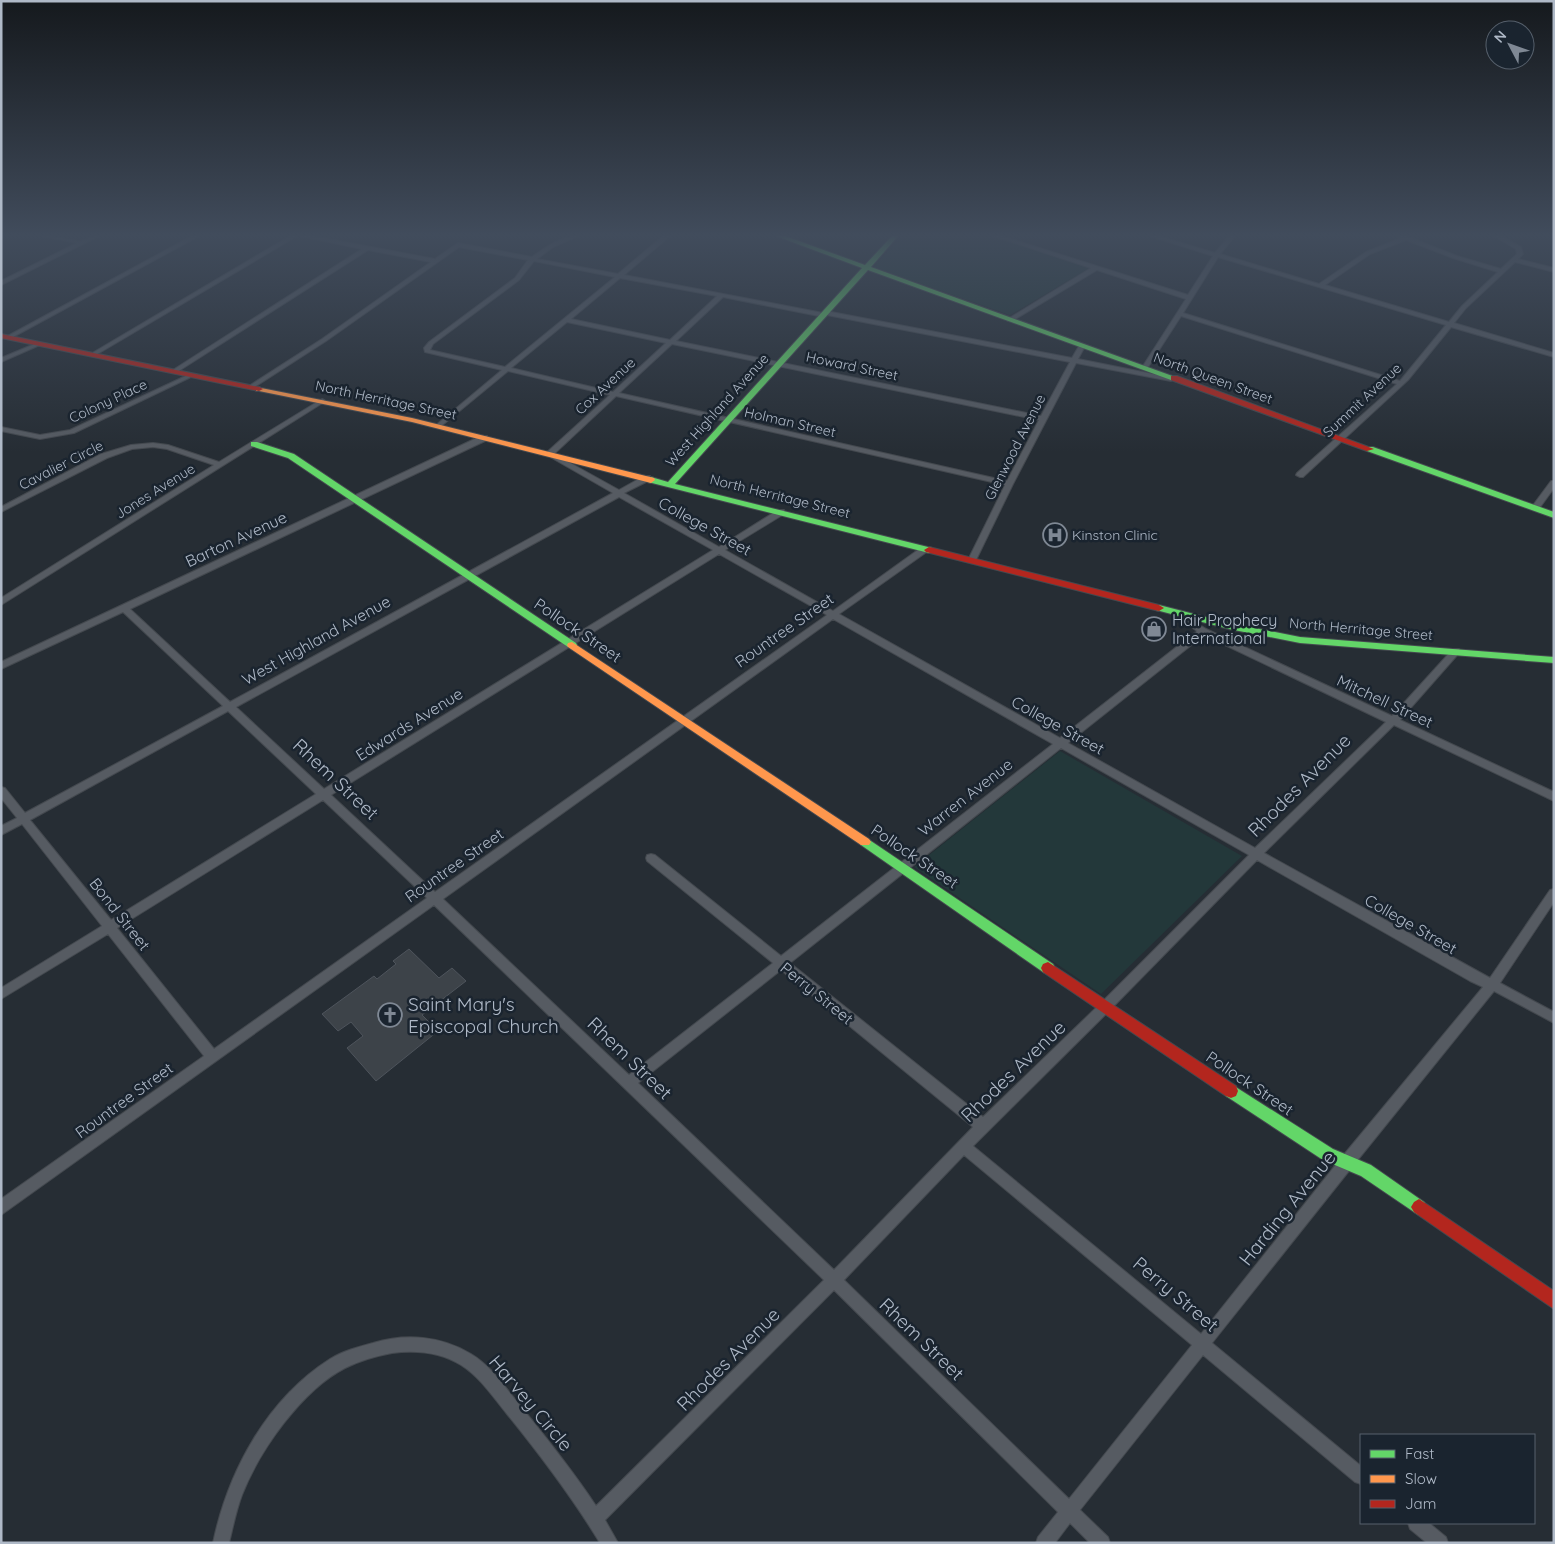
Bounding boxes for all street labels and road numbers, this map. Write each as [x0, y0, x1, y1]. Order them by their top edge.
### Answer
street label: Howard Street [805, 348, 900, 385]
street label: North Queen Street [1151, 348, 1275, 408]
street label: West Highland Avenue [661, 350, 773, 470]
street label: Cox Avenue [571, 353, 639, 418]
street label: Summit Avenue [1319, 359, 1405, 441]
street label: Colony Place [66, 375, 150, 427]
street label: North Herritage Street [314, 376, 459, 424]
street label: Glenwood Avenue [981, 391, 1049, 503]
street label: Holman Street [743, 403, 838, 441]
street label: Cavalier Circle [16, 436, 106, 494]
street label: Jones Avenue [112, 459, 198, 523]
street label: North Herritage Street [708, 470, 852, 522]
street label: College Street [655, 492, 755, 560]
street label: Barton Avenue [182, 507, 290, 571]
street label: Rountree Street [731, 589, 837, 671]
street label: West Highland Avenue [238, 591, 394, 689]
street label: Pollock Street [531, 594, 625, 666]
street label: North Herritage Street [1288, 614, 1434, 644]
street label: Mitchell Street [1334, 670, 1436, 732]
street label: Edwards Avenue [352, 683, 466, 765]
street label: College Street [1008, 691, 1108, 759]
street label: Rhodes Avenue [1242, 728, 1356, 842]
street label: Rhem Street [288, 733, 384, 825]
street label: Warren Avenue [914, 754, 1016, 840]
street label: Pollock Street [868, 820, 962, 892]
street label: Rountree Street [401, 824, 507, 906]
street label: Bond Street [85, 874, 155, 954]
street label: College Street [1361, 890, 1461, 958]
street label: Perry Street [777, 958, 857, 1028]
street label: Rhem Street [583, 1012, 677, 1104]
street label: Rhodes Avenue [956, 1015, 1070, 1127]
street label: Pollock Street [1203, 1047, 1297, 1119]
street label: Rountree Street [71, 1058, 177, 1142]
street label: Harding Avenue [1233, 1146, 1341, 1270]
street label: Perry Street [1128, 1251, 1224, 1337]
street label: Rhem Street [875, 1293, 969, 1385]
street label: Rhodes Avenue [671, 1302, 785, 1416]
street label: Harvey Circle [484, 1350, 578, 1456]

